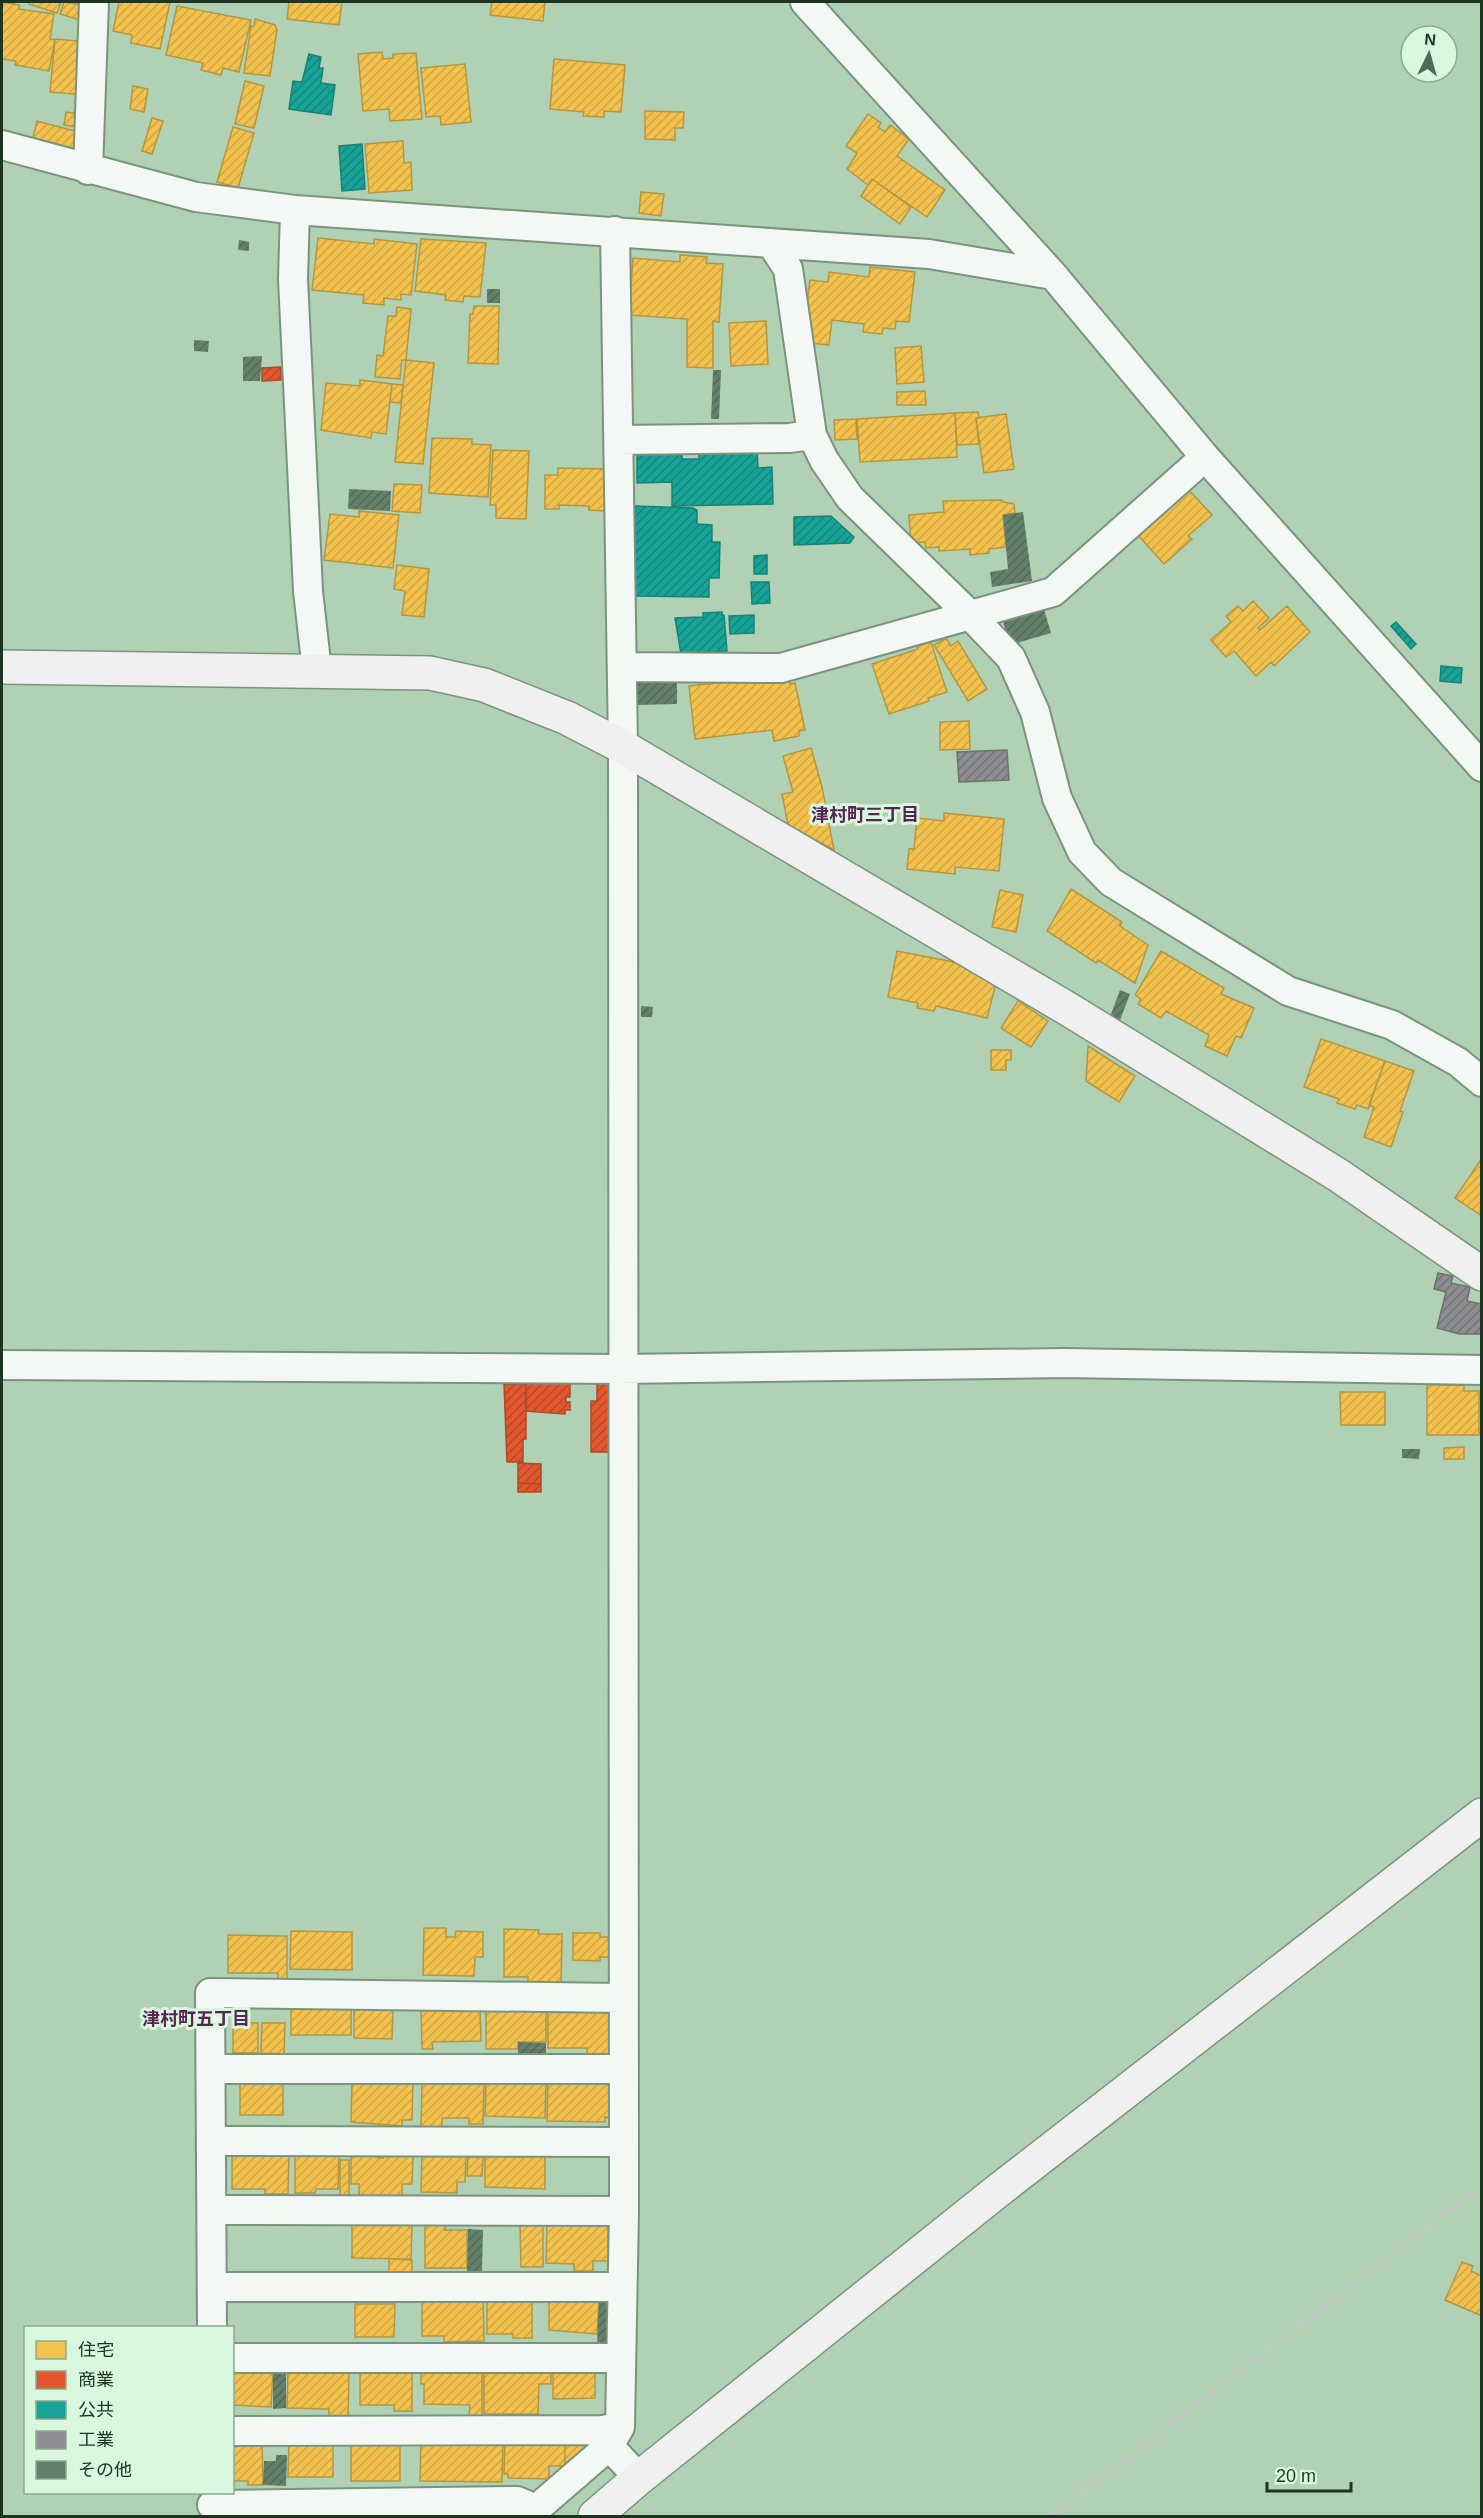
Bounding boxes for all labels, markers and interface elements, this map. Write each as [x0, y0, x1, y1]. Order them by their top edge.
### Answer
north arrow [1399, 24, 1459, 84]
text: N [1424, 31, 1437, 49]
district label: 津村町三丁目 [811, 805, 919, 825]
district label: 津村町五丁目 [142, 2009, 250, 2029]
legend [24, 2326, 234, 2494]
text: 住宅 [78, 2340, 114, 2360]
text: 商業 [78, 2370, 114, 2390]
text: 公共 [78, 2400, 114, 2420]
text: 工業 [78, 2430, 114, 2450]
scale bar [1267, 2455, 1351, 2493]
text: その他 [78, 2460, 132, 2480]
text: 20 m [1276, 2466, 1316, 2486]

